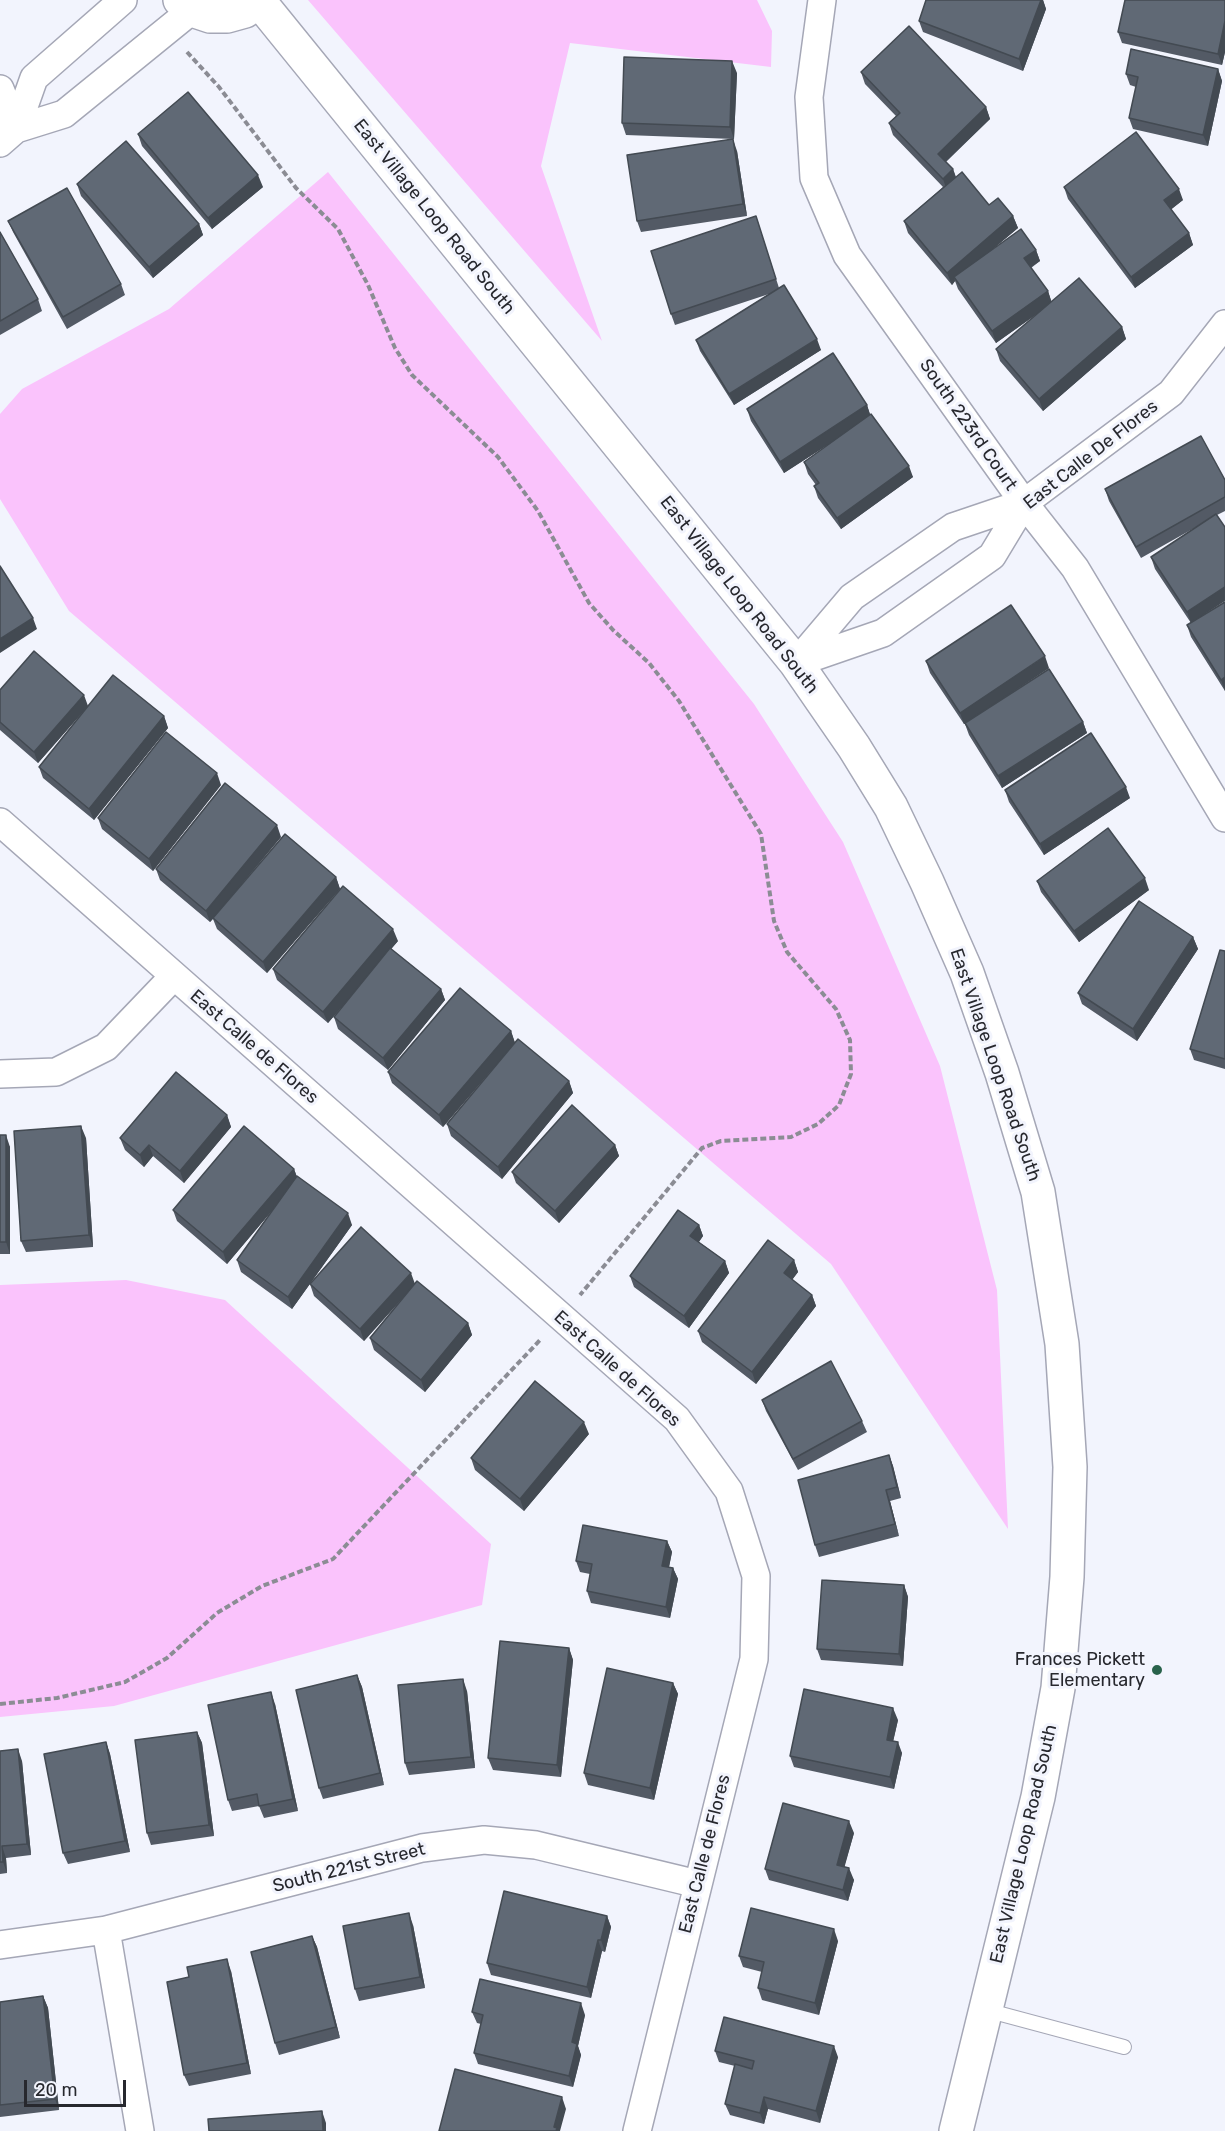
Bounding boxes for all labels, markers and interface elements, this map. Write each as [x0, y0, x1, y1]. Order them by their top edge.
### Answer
street label: East Village Loop Road South [349, 115, 519, 319]
street label: South 223rd Court [915, 355, 1021, 495]
street label: East Calle De Flores [1019, 396, 1163, 514]
street label: East Village Loop Road South [655, 492, 823, 698]
street label: East Village Loop Road South [945, 946, 1045, 1184]
street label: East Calle de Flores [185, 985, 323, 1109]
street label: East Calle de Flores [549, 1306, 685, 1432]
place label: Frances Pickett Elementary [1015, 1649, 1145, 1692]
marker: Frances Pickett Elementary [1150, 1663, 1164, 1677]
street label: East Village Loop Road South [986, 1722, 1062, 1966]
street label: East Calle de Flores [675, 1772, 735, 1936]
street label: South 221st Street [271, 1839, 427, 1897]
scale bar [27, 2068, 129, 2106]
text: 20 m [35, 2079, 77, 2101]

